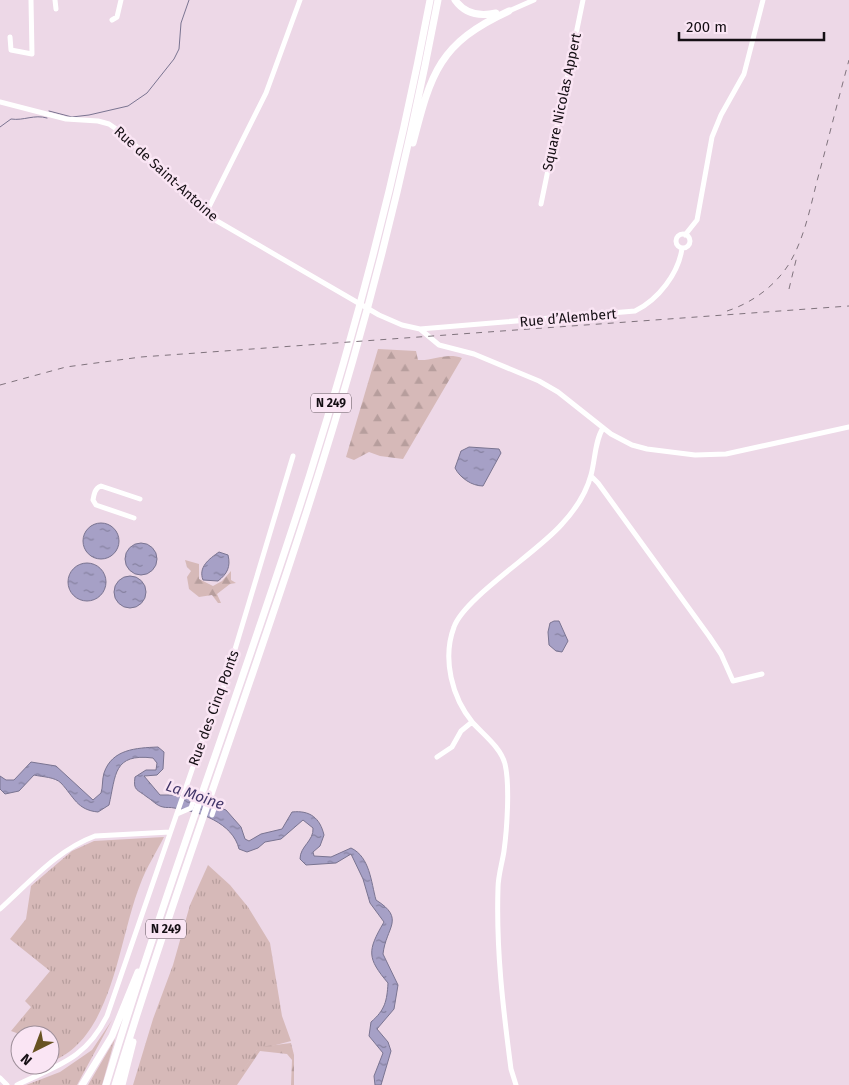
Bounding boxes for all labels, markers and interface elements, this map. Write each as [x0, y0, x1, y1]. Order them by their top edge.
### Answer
scale bar [679, 10, 824, 42]
text: 200 m [686, 18, 727, 36]
street label: Square Nicolas Appert [539, 31, 585, 173]
street label: Rue de Saint-Antoine [110, 123, 222, 225]
street label: Rue d’Alembert [519, 305, 618, 331]
road number: N 249 [311, 393, 351, 412]
street label: Rue des Cinq Ponts [185, 647, 243, 768]
water label: La Moine [164, 777, 227, 813]
road number: N 249 [146, 920, 186, 939]
north arrow [10, 1025, 60, 1075]
text: N [17, 1050, 36, 1069]

